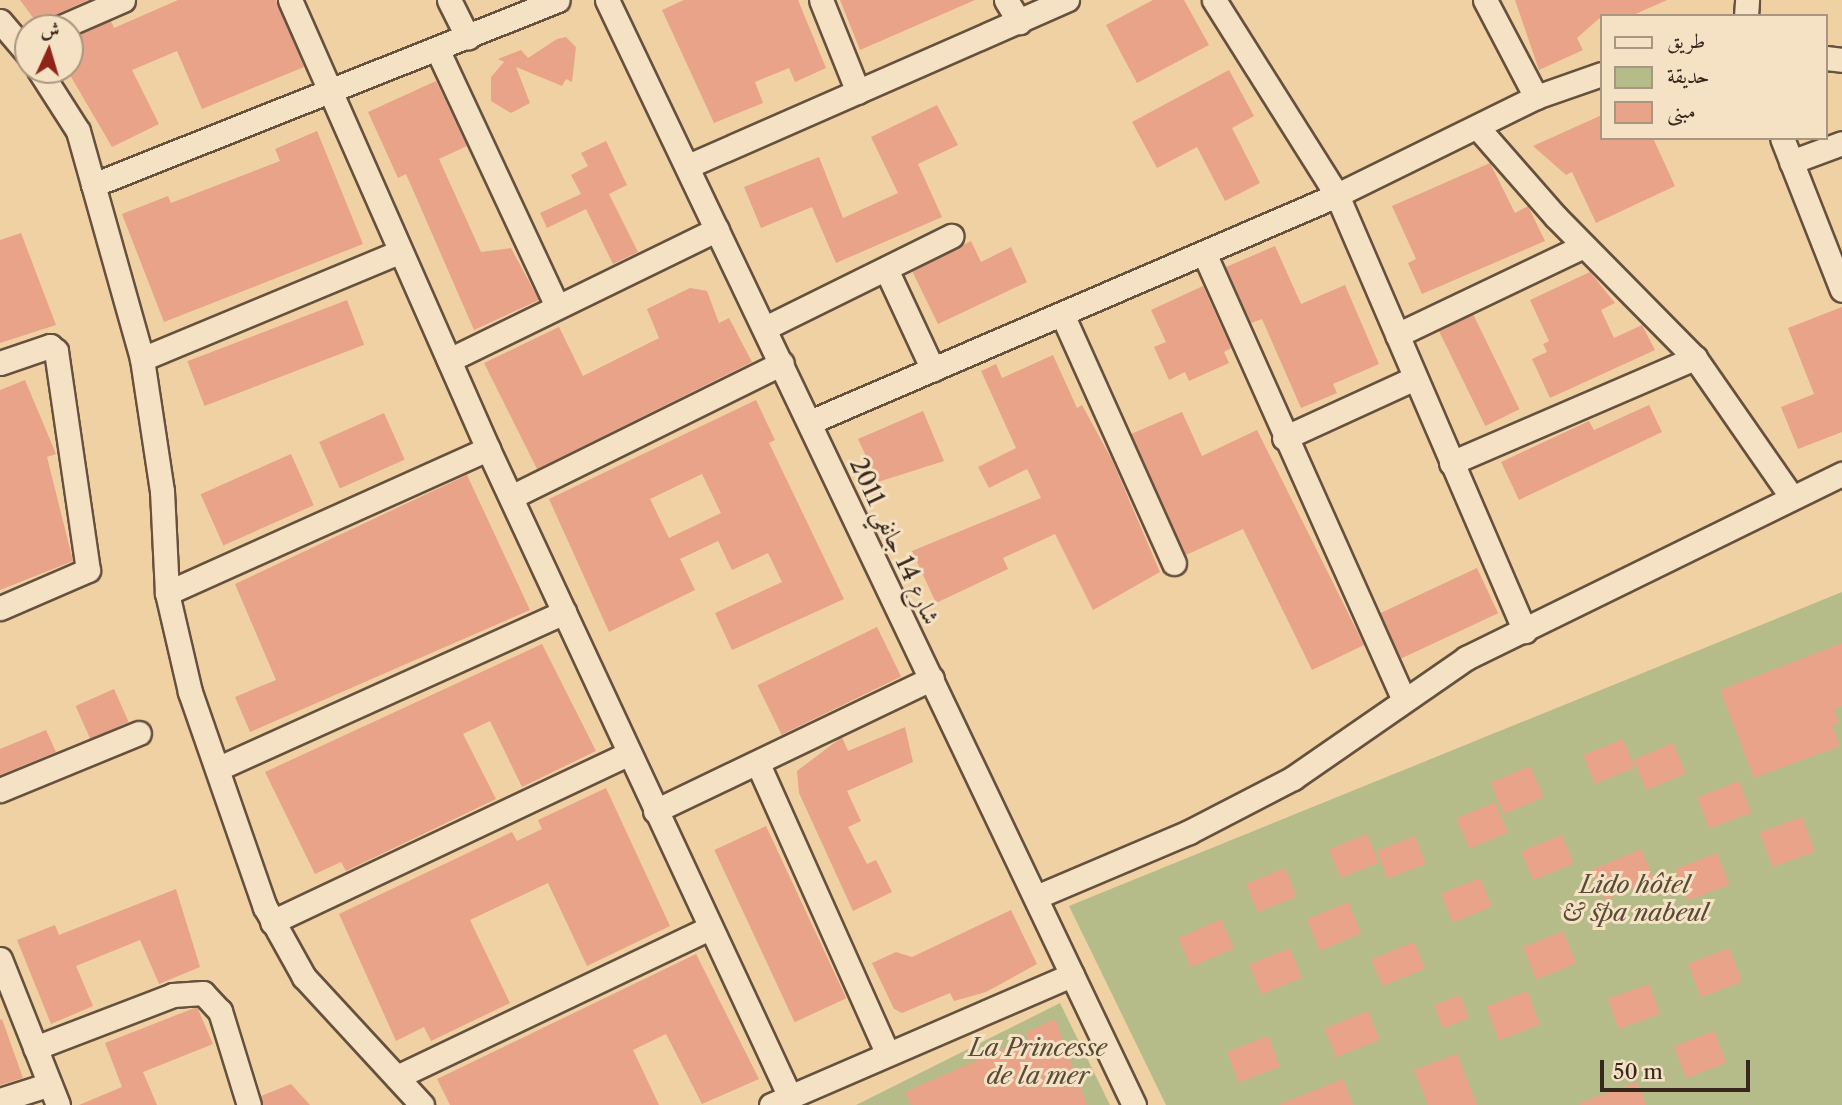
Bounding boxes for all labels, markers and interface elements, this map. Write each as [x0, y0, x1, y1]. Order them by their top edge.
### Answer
north arrow [14, 14, 84, 84]
legend [1601, 14, 1828, 140]
text: ش [40, 17, 61, 42]
text: طريق [1667, 28, 1705, 53]
text: حديقة [1667, 63, 1710, 88]
text: مبنى [1667, 98, 1696, 123]
street label: شارع 14 جانفي 2011 [844, 453, 946, 629]
park label: Lido hôtel & spa nabeul [1562, 871, 1708, 927]
park label: La Princesse de la mer [969, 1034, 1107, 1090]
scale bar [1604, 1046, 1755, 1090]
text: 50 m [1613, 1059, 1663, 1084]

